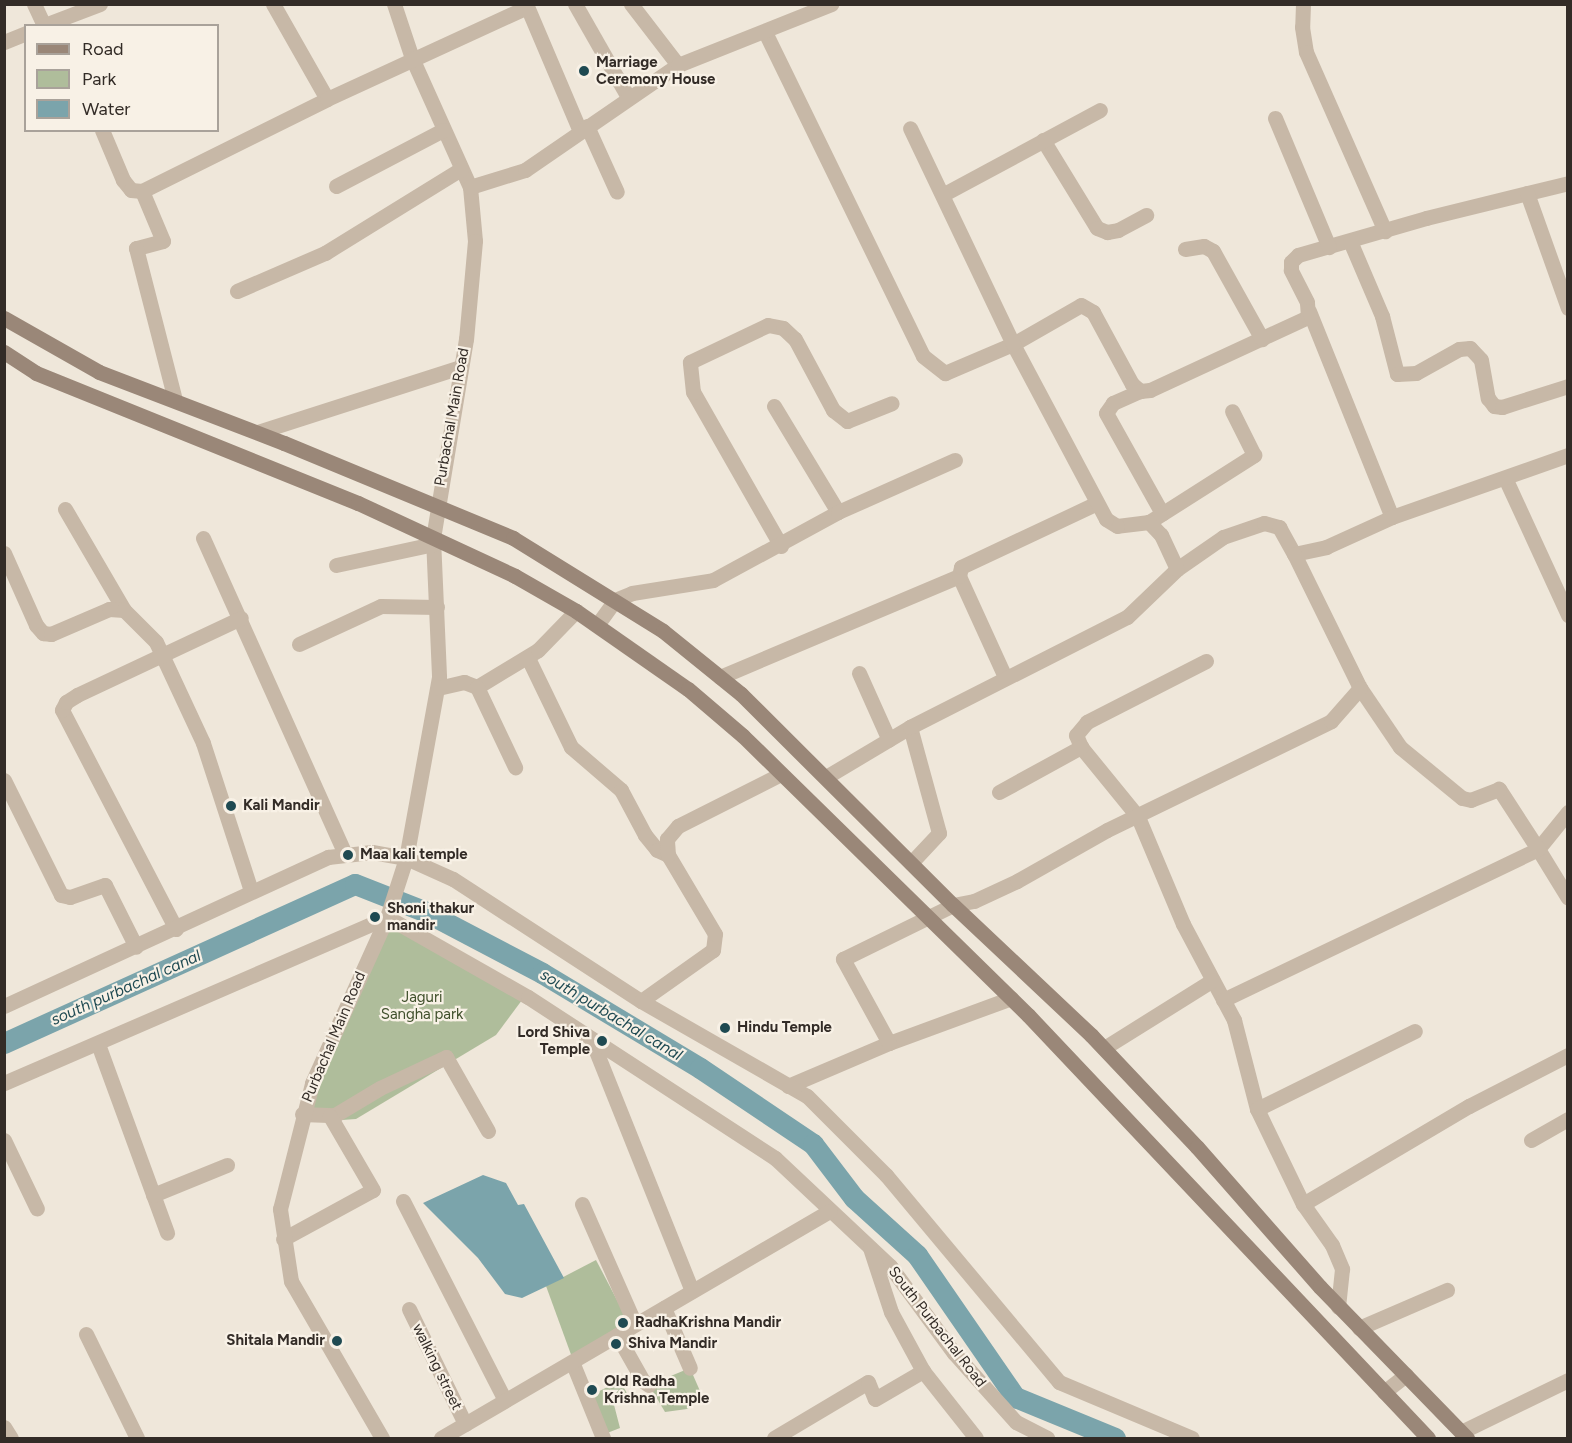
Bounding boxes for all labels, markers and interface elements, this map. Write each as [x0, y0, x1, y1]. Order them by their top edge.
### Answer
legend [24, 24, 219, 132]
text: Road [82, 38, 123, 60]
place label: Marriage Ceremony House [596, 53, 715, 88]
marker: Marriage Ceremony House [577, 64, 591, 78]
text: Park [82, 68, 116, 90]
text: Water [82, 98, 130, 120]
street label: Purbachal Main Road [431, 346, 473, 488]
place label: Kali Mandir [243, 797, 320, 815]
marker: Kali Mandir [224, 799, 238, 813]
place label: Maa kali temple [360, 846, 468, 864]
marker: Maa kali temple [341, 848, 355, 862]
place label: Shoni thakur mandir [387, 899, 474, 934]
marker: Shoni thakur mandir [368, 910, 382, 924]
water label: south purbachal canal [48, 946, 204, 1030]
water label: south purbachal canal [537, 965, 685, 1065]
street label: Purbachal Main Road [298, 969, 370, 1105]
park label: Jaguri Sangha park [381, 988, 463, 1023]
place label: Hindu Temple [737, 1019, 832, 1037]
marker: Hindu Temple [718, 1021, 732, 1035]
place label: Lord Shiva Temple [517, 1023, 590, 1058]
marker: Lord Shiva Temple [595, 1034, 609, 1048]
street label: South Purbachal Road [884, 1263, 990, 1391]
place label: RadhaKrishna Mandir [635, 1314, 781, 1332]
marker: RadhaKrishna Mandir [616, 1316, 630, 1330]
street label: walking street [408, 1321, 466, 1413]
place label: Shitala Mandir [226, 1332, 325, 1350]
marker: Shitala Mandir [330, 1334, 344, 1348]
place label: Shiva Mandir [628, 1335, 717, 1353]
marker: Shiva Mandir [609, 1337, 623, 1351]
place label: Old Radha Krishna Temple [604, 1372, 709, 1407]
marker: Old Radha Krishna Temple [585, 1383, 599, 1397]

